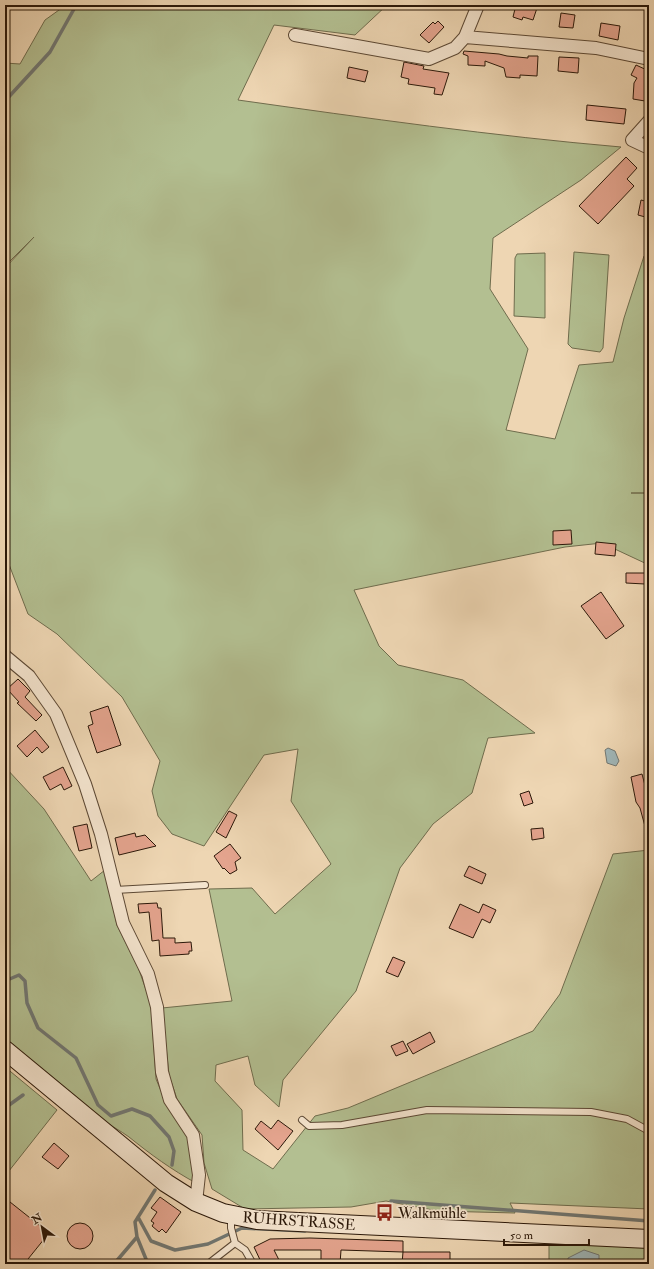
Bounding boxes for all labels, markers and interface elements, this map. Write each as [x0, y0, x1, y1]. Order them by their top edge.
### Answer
bus stop icon: Walkmühle [375, 1203, 395, 1223]
place label: Walkmühle [397, 1204, 466, 1223]
north arrow [22, 1207, 62, 1247]
street label: RUHRSTRASSE [242, 1208, 356, 1235]
text: N [28, 1210, 46, 1228]
scale bar [504, 1221, 589, 1247]
text: 50 m [510, 1228, 534, 1243]

